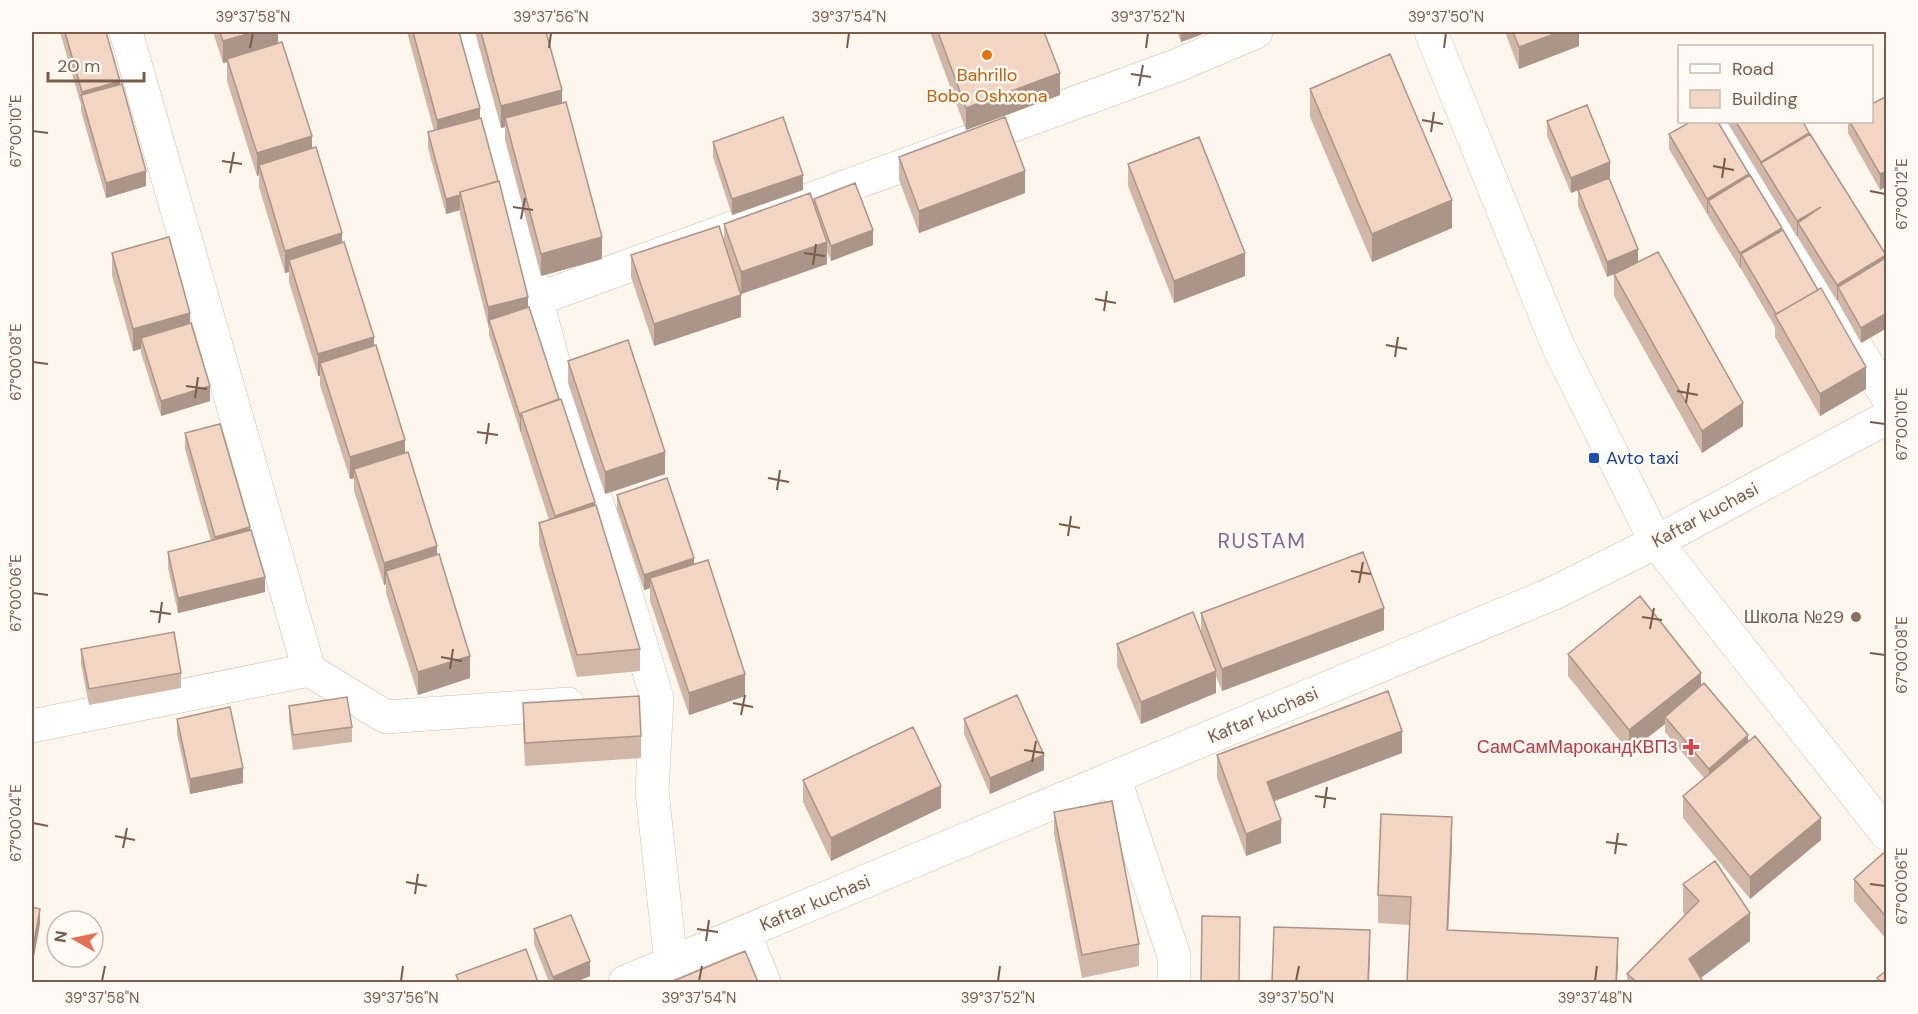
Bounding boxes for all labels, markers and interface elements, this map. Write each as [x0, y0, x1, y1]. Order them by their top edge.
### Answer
text: 39°37'58"N [215, 7, 291, 27]
text: 39°37'56"N [513, 7, 589, 27]
text: 39°37'54"N [812, 7, 887, 27]
text: 39°37'52"N [1111, 7, 1185, 27]
text: 39°37'50"N [1408, 7, 1484, 27]
scale bar [48, 45, 144, 83]
legend [1678, 45, 1873, 123]
marker: Bahrillo Bobo Oshxona [980, 48, 994, 62]
text: 20 m [57, 54, 100, 78]
text: Road [1732, 57, 1774, 81]
place label: Bahrillo Bobo Oshxona [927, 63, 1047, 108]
text: Building [1732, 87, 1797, 111]
text: 67°00'10"E [6, 95, 26, 167]
text: 67°00'12"E [1892, 158, 1912, 230]
text: 67°00'08"E [6, 323, 26, 401]
text: 67°00'10"E [1892, 388, 1912, 460]
place label: Avto taxi [1606, 446, 1679, 470]
marker: Avto taxi [1587, 451, 1601, 465]
street label: Kaftar kuchasi [1647, 477, 1763, 553]
district label: RUSTAM [1218, 527, 1306, 555]
text: 67°00'06"E [6, 554, 26, 632]
place label: Школа №29 [1744, 605, 1844, 629]
marker: Школа №29 [1849, 610, 1863, 624]
text: 67°00'08"E [1892, 616, 1912, 694]
street label: Kaftar kuchasi [1204, 681, 1322, 749]
place label: СамСамМарокандКВП3 [1477, 735, 1678, 759]
marker: СамСамМарокандКВП3 [1682, 738, 1700, 756]
text: 67°00'04"E [6, 784, 26, 862]
text: 67°00'06"E [1892, 847, 1912, 925]
street label: Kaftar kuchasi [756, 869, 874, 937]
north arrow [45, 909, 105, 969]
text: N [49, 929, 72, 944]
text: 39°37'58"N [64, 988, 140, 1008]
text: 39°37'56"N [363, 988, 439, 1008]
text: 39°37'54"N [662, 988, 737, 1008]
text: 39°37'52"N [961, 988, 1035, 1008]
text: 39°37'50"N [1258, 988, 1334, 1008]
text: 39°37'48"N [1558, 988, 1632, 1008]

